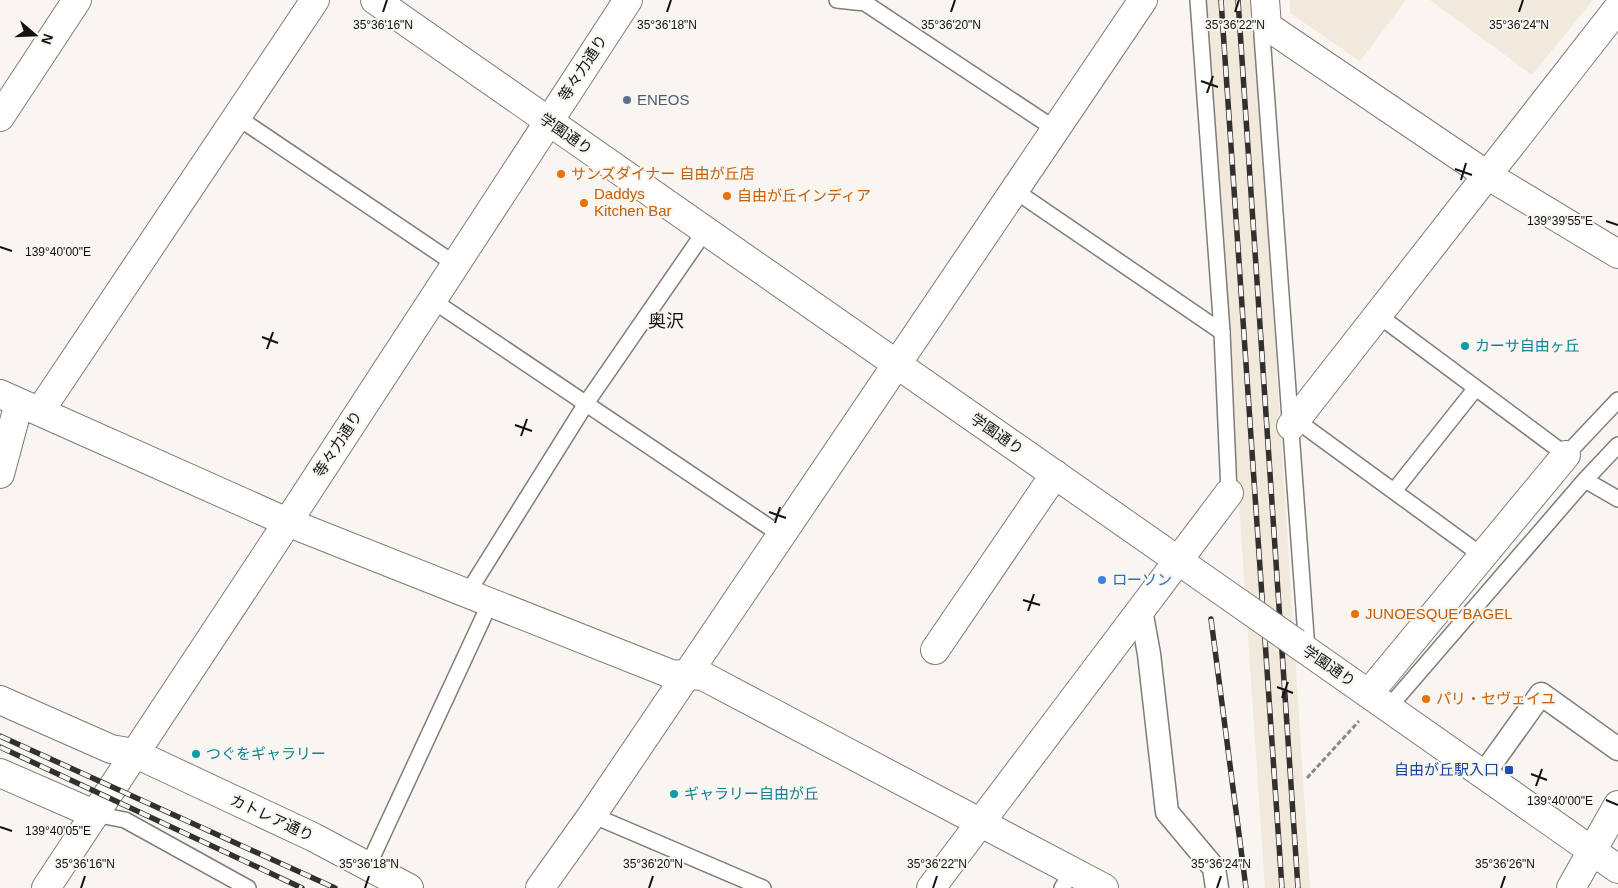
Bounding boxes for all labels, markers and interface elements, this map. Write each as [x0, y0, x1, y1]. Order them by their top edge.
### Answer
north arrow [10, 10, 60, 60]
text: 35°36'16"N [353, 18, 413, 32]
text: 35°36'18"N [637, 18, 697, 32]
text: 35°36'20"N [921, 18, 981, 32]
text: 35°36'22"N [1205, 18, 1265, 32]
text: 35°36'24"N [1489, 18, 1549, 32]
text: N [38, 32, 57, 47]
street label: 等々力通り [555, 32, 610, 104]
place label: ENEOS [637, 91, 690, 108]
marker: ENEOS [621, 94, 633, 106]
street label: 学園通り [537, 109, 596, 158]
place label: サンズダイナー 自由が丘店 [571, 165, 755, 182]
marker: サンズダイナー 自由が丘店 [555, 168, 567, 180]
place label: Daddys Kitchen Bar [594, 185, 672, 219]
place label: 自由が丘インディア [737, 187, 871, 204]
marker: 自由が丘インディア [721, 190, 733, 202]
marker: Daddys Kitchen Bar [578, 197, 590, 209]
text: 139°39'55"E [1527, 214, 1593, 228]
text: 139°40'00"E [25, 245, 91, 259]
district label: 奥沢 [648, 311, 684, 331]
place label: カーサ自由ヶ丘 [1475, 337, 1580, 354]
marker: カーサ自由ヶ丘 [1459, 340, 1471, 352]
street label: 等々力通り [310, 408, 365, 480]
street label: 学園通り [968, 409, 1027, 458]
place label: ローソン [1112, 571, 1172, 588]
marker: ローソン [1096, 574, 1108, 586]
place label: JUNOESQUE BAGEL [1365, 605, 1513, 622]
marker: JUNOESQUE BAGEL [1349, 608, 1361, 620]
street label: 学園通り [1300, 641, 1359, 690]
place label: パリ・セヴェイユ [1436, 690, 1556, 707]
marker: パリ・セヴェイユ [1420, 693, 1432, 705]
place label: つぐをギャラリー [206, 745, 326, 762]
marker: つぐをギャラリー [190, 748, 202, 760]
place label: 自由が丘駅入口 [1394, 761, 1499, 778]
marker: 自由が丘駅入口 [1503, 764, 1515, 776]
place label: ギャラリー自由が丘 [684, 785, 819, 802]
marker: ギャラリー自由が丘 [668, 788, 680, 800]
street label: カトレア通り [228, 791, 317, 844]
text: 139°40'00"E [1527, 794, 1593, 808]
text: 139°40'05"E [25, 824, 91, 838]
text: 35°36'16"N [55, 857, 115, 871]
text: 35°36'18"N [339, 857, 399, 871]
text: 35°36'20"N [623, 857, 683, 871]
text: 35°36'22"N [907, 857, 967, 871]
text: 35°36'24"N [1191, 857, 1251, 871]
text: 35°36'26"N [1475, 857, 1535, 871]

